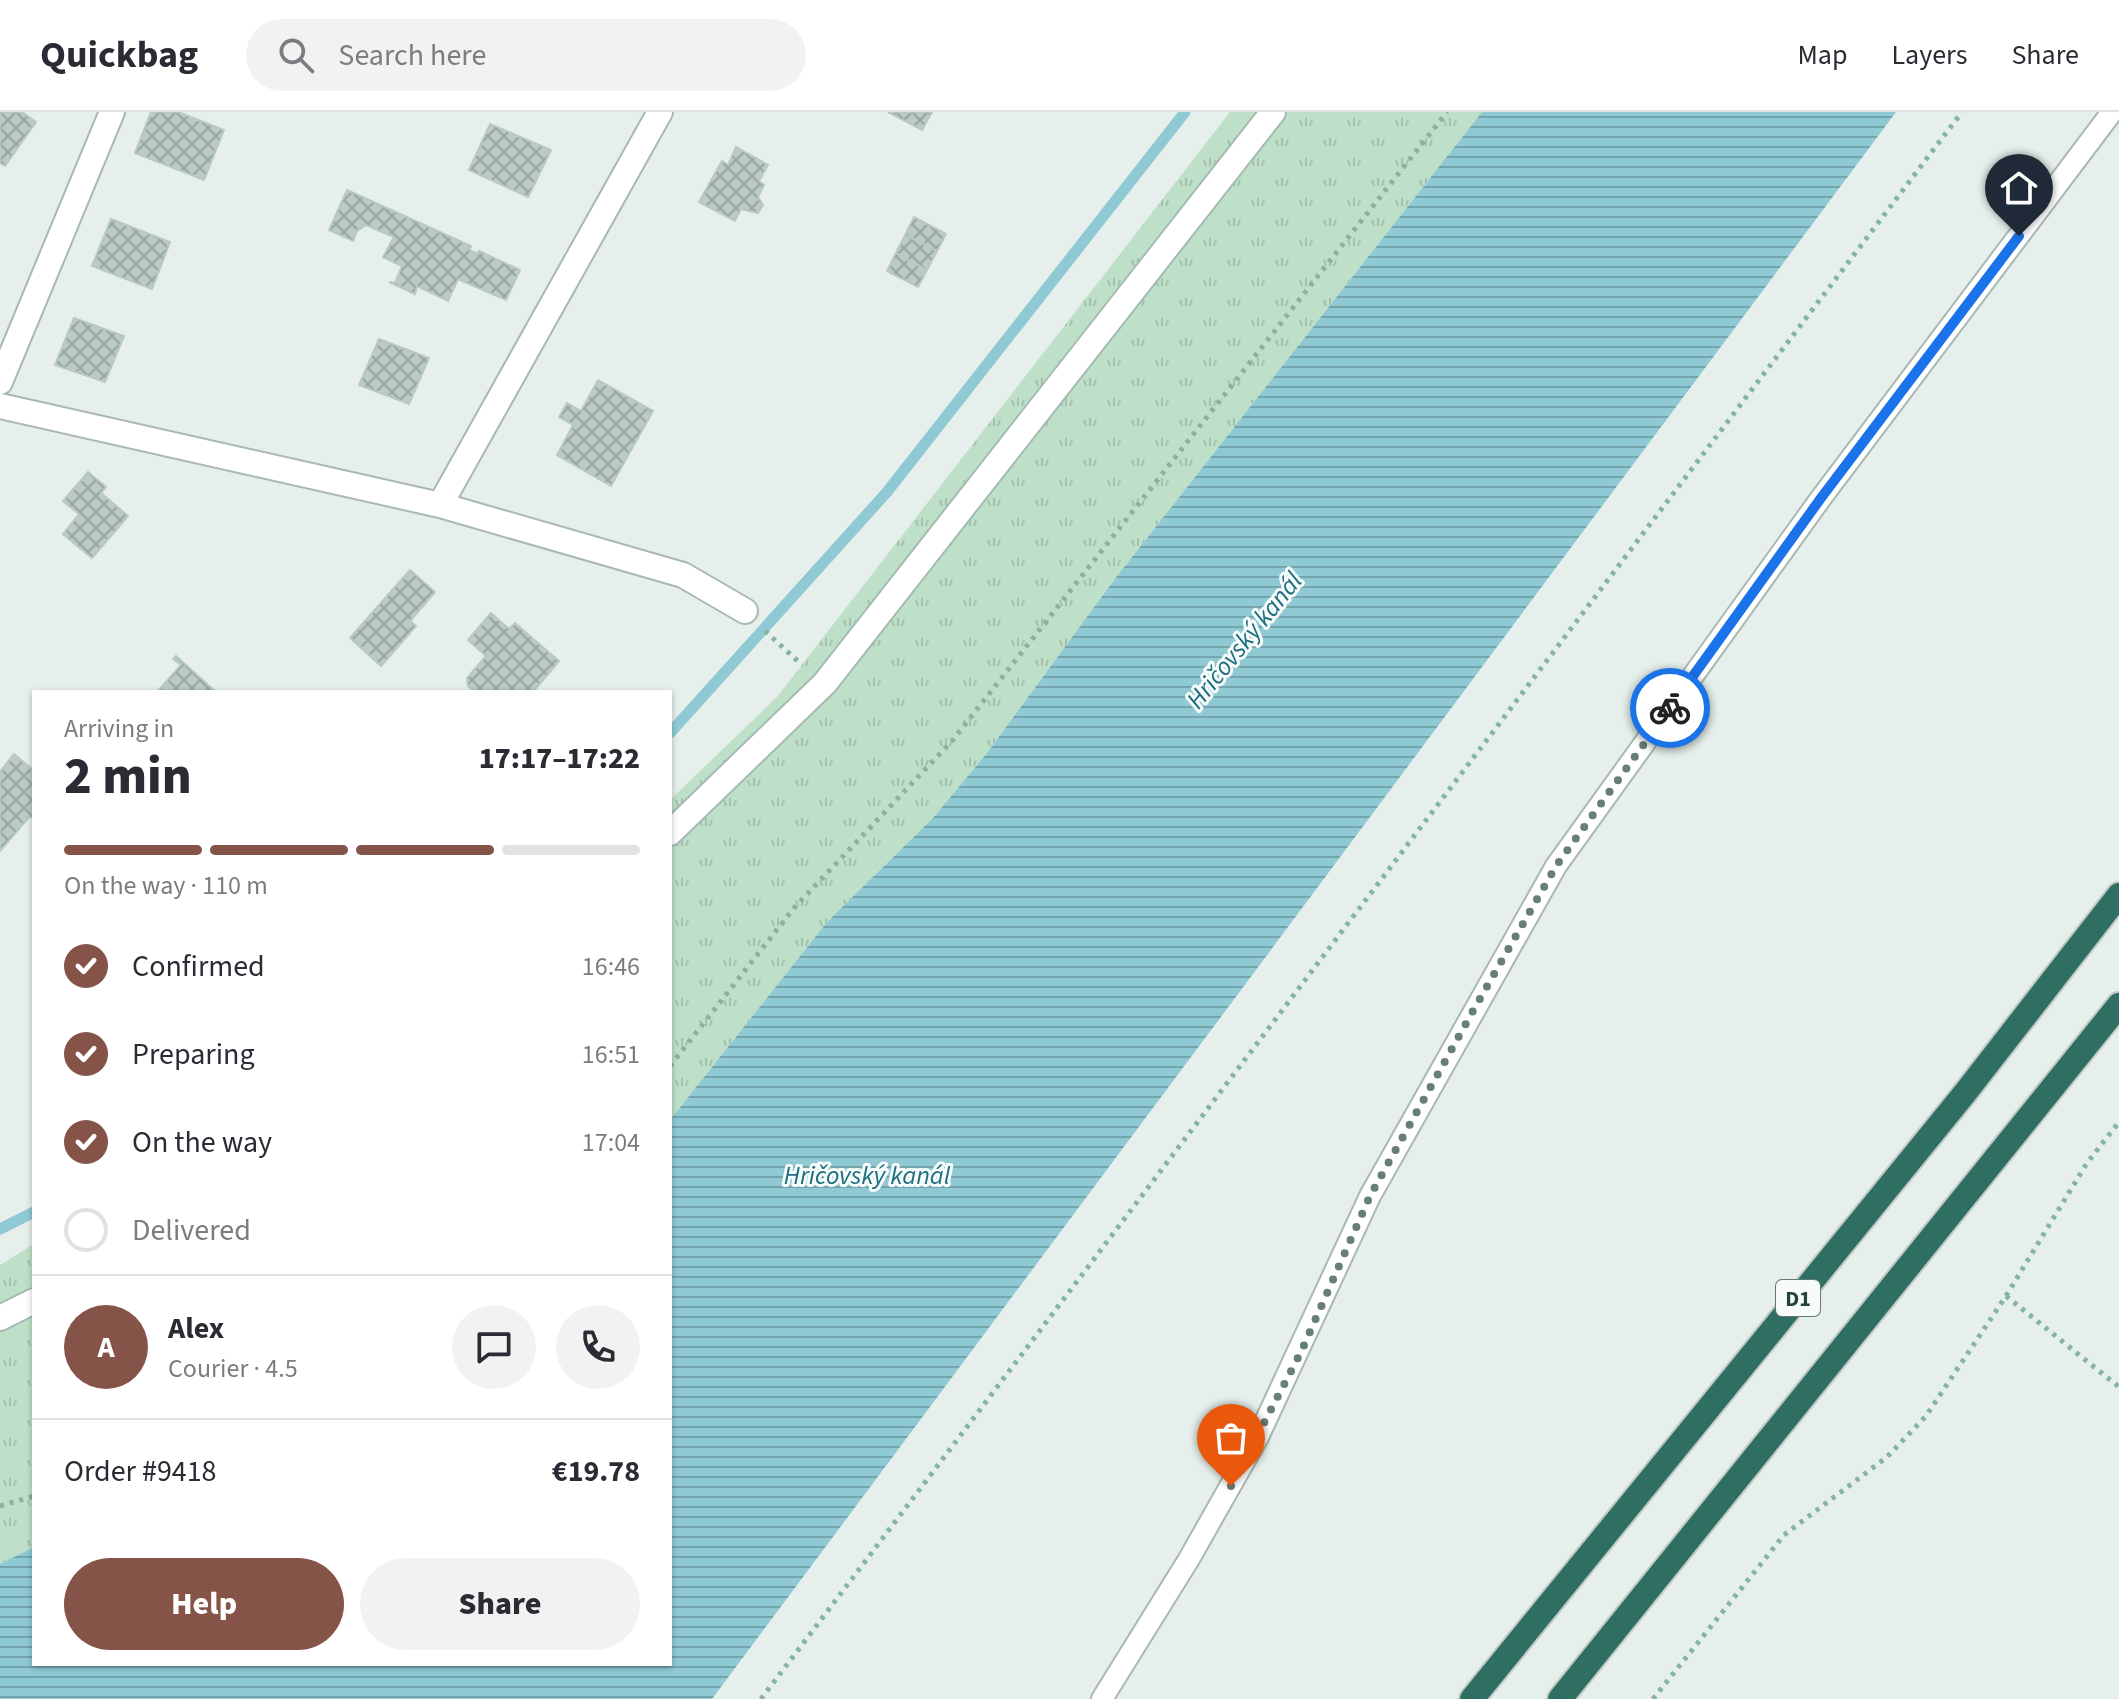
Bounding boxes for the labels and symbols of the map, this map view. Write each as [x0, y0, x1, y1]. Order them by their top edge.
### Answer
pin [1985, 154, 2053, 236]
water label: Hričovský kanál [1178, 564, 1312, 717]
courier [1630, 668, 1710, 748]
water label: Hričovský kanál [784, 1157, 951, 1194]
road number: D1 [1776, 1280, 1820, 1316]
pin [1197, 1404, 1265, 1486]

